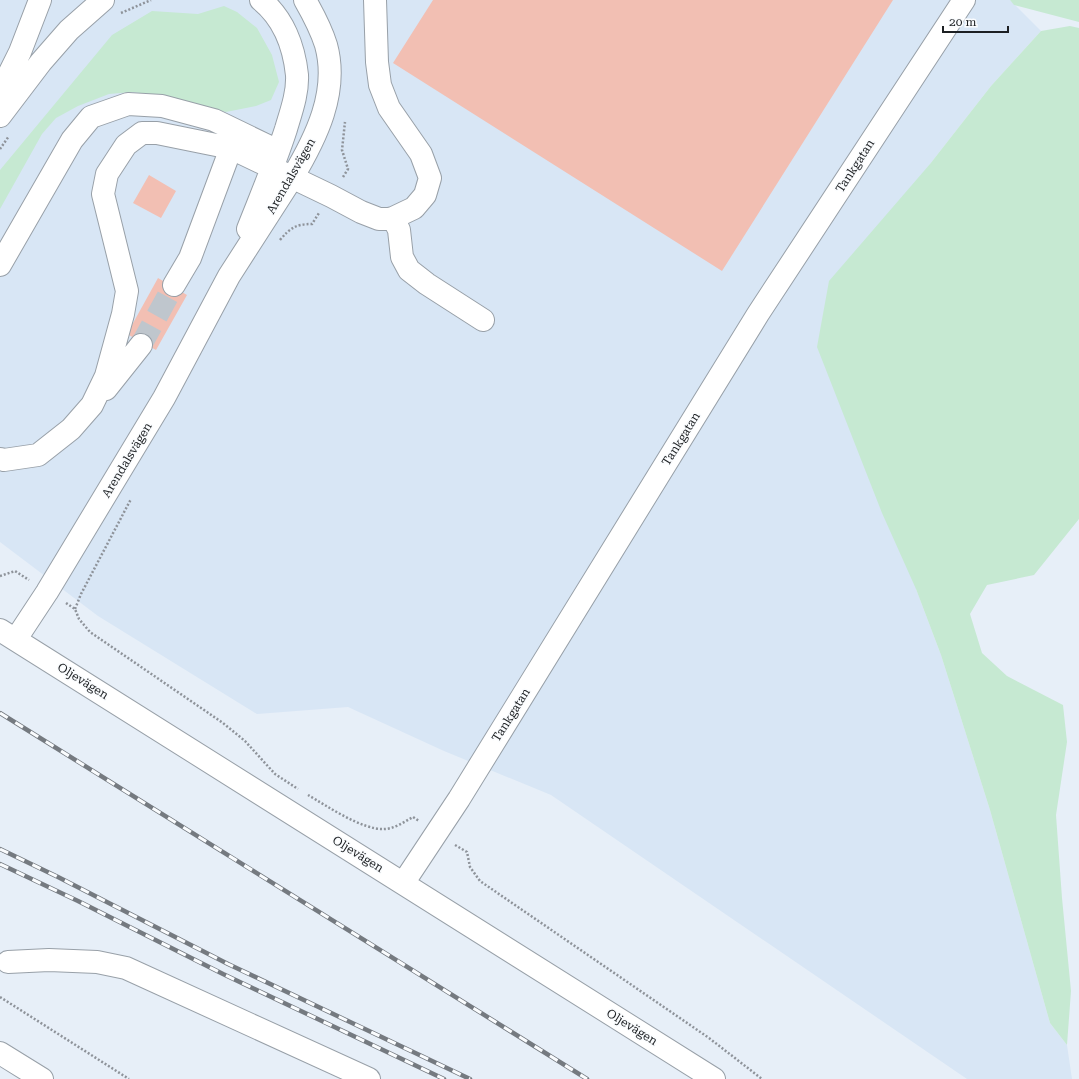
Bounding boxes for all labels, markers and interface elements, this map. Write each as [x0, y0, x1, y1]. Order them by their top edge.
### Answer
scale bar [943, 8, 1008, 34]
text: 20 m [949, 15, 976, 29]
street label: Arendalsvägen [264, 135, 318, 216]
street label: Tankgatan [833, 137, 877, 195]
street label: Tankgatan [659, 409, 703, 468]
street label: Arendalsvägen [99, 420, 155, 500]
street label: Oljevägen [55, 660, 111, 702]
street label: Tankgatan [489, 685, 533, 744]
street label: Oljevägen [330, 833, 386, 875]
street label: Oljevägen [604, 1006, 660, 1048]

